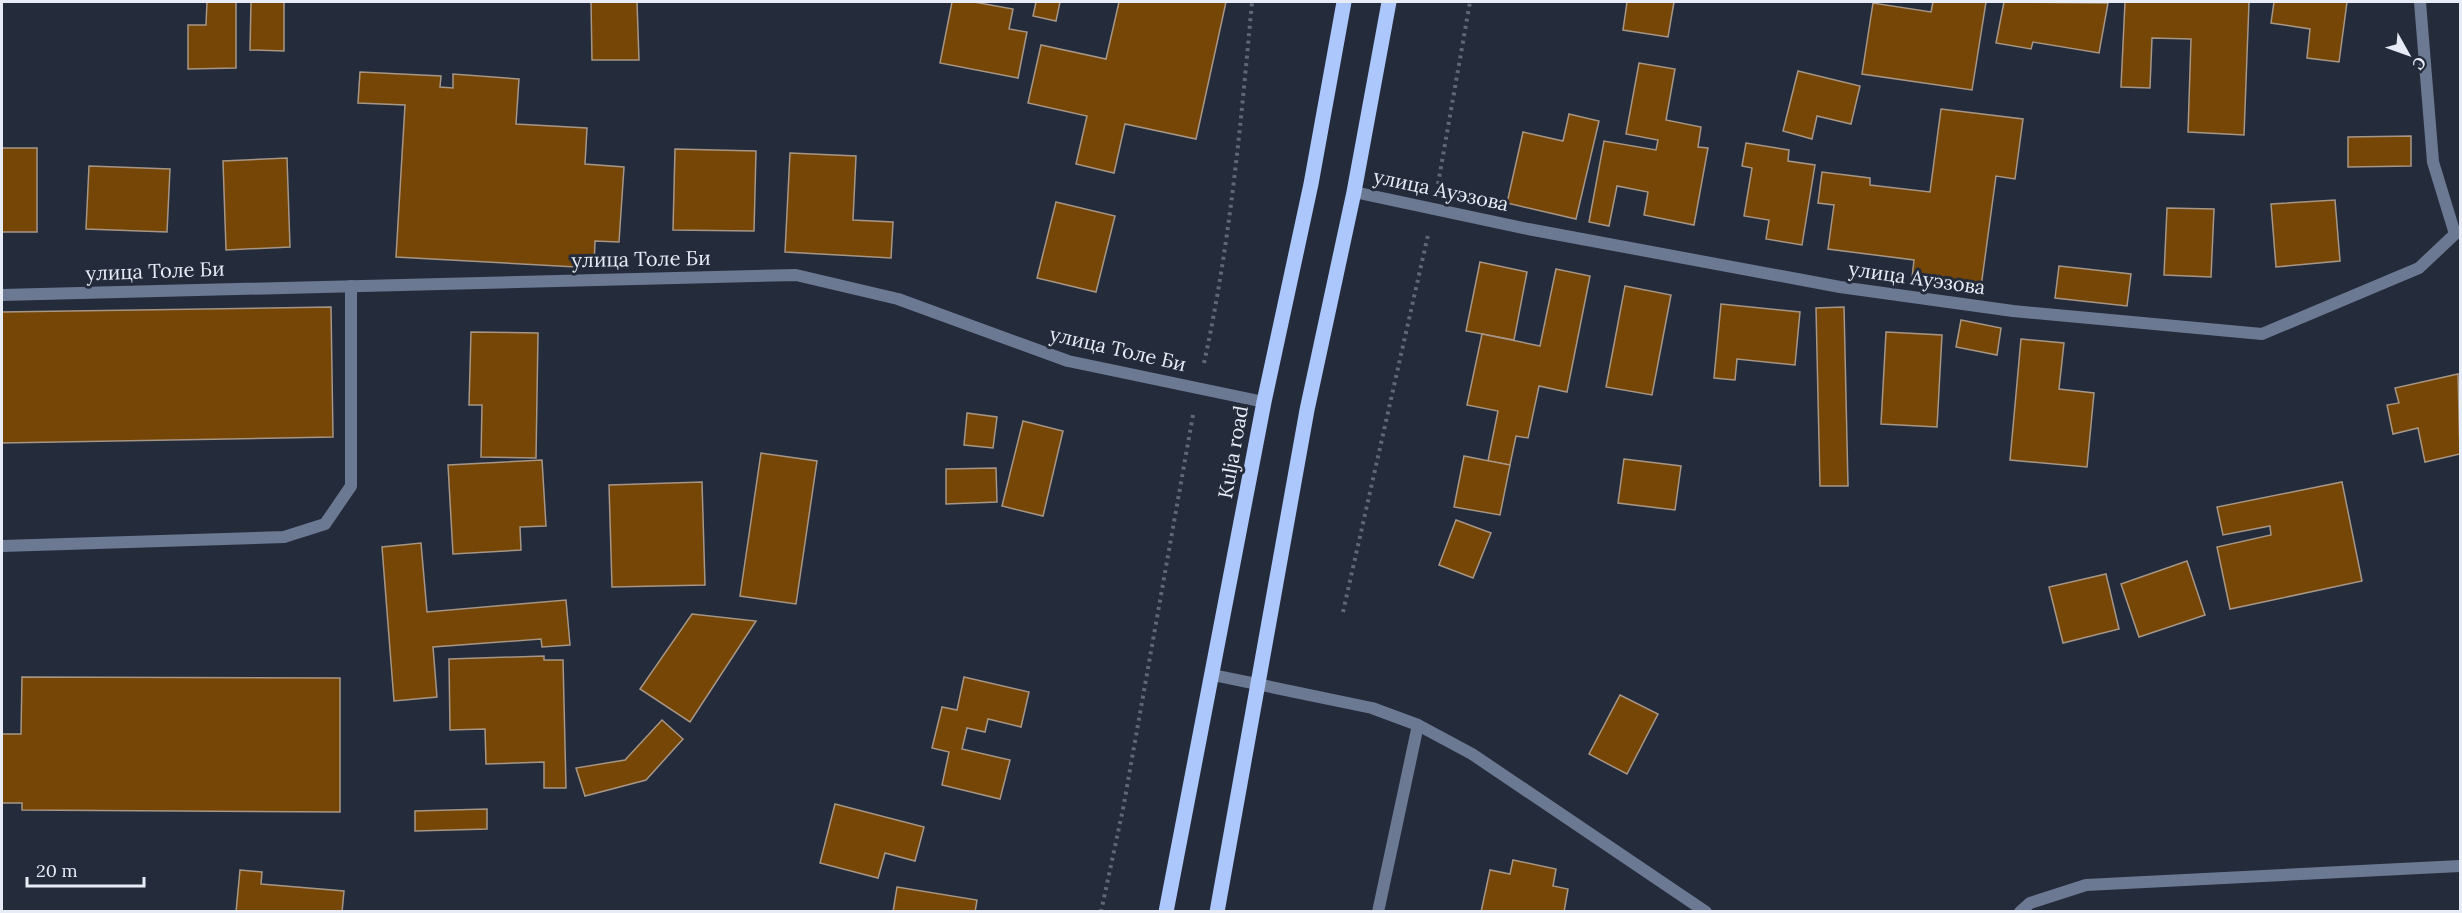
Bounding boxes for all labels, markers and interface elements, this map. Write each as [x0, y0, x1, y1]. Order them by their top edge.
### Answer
north arrow [2378, 24, 2438, 84]
text: С [2408, 53, 2431, 74]
street label: улица Ауэзова [1371, 163, 1511, 216]
street label: улица Толе Би [571, 245, 711, 272]
street label: улица Толе Би [85, 256, 225, 285]
street label: улица Ауэзова [1847, 256, 1987, 299]
street label: улица Толе Би [1047, 321, 1189, 376]
street label: Kulja road [1212, 403, 1253, 500]
scale bar [27, 850, 144, 888]
text: 20 m [36, 859, 78, 882]

